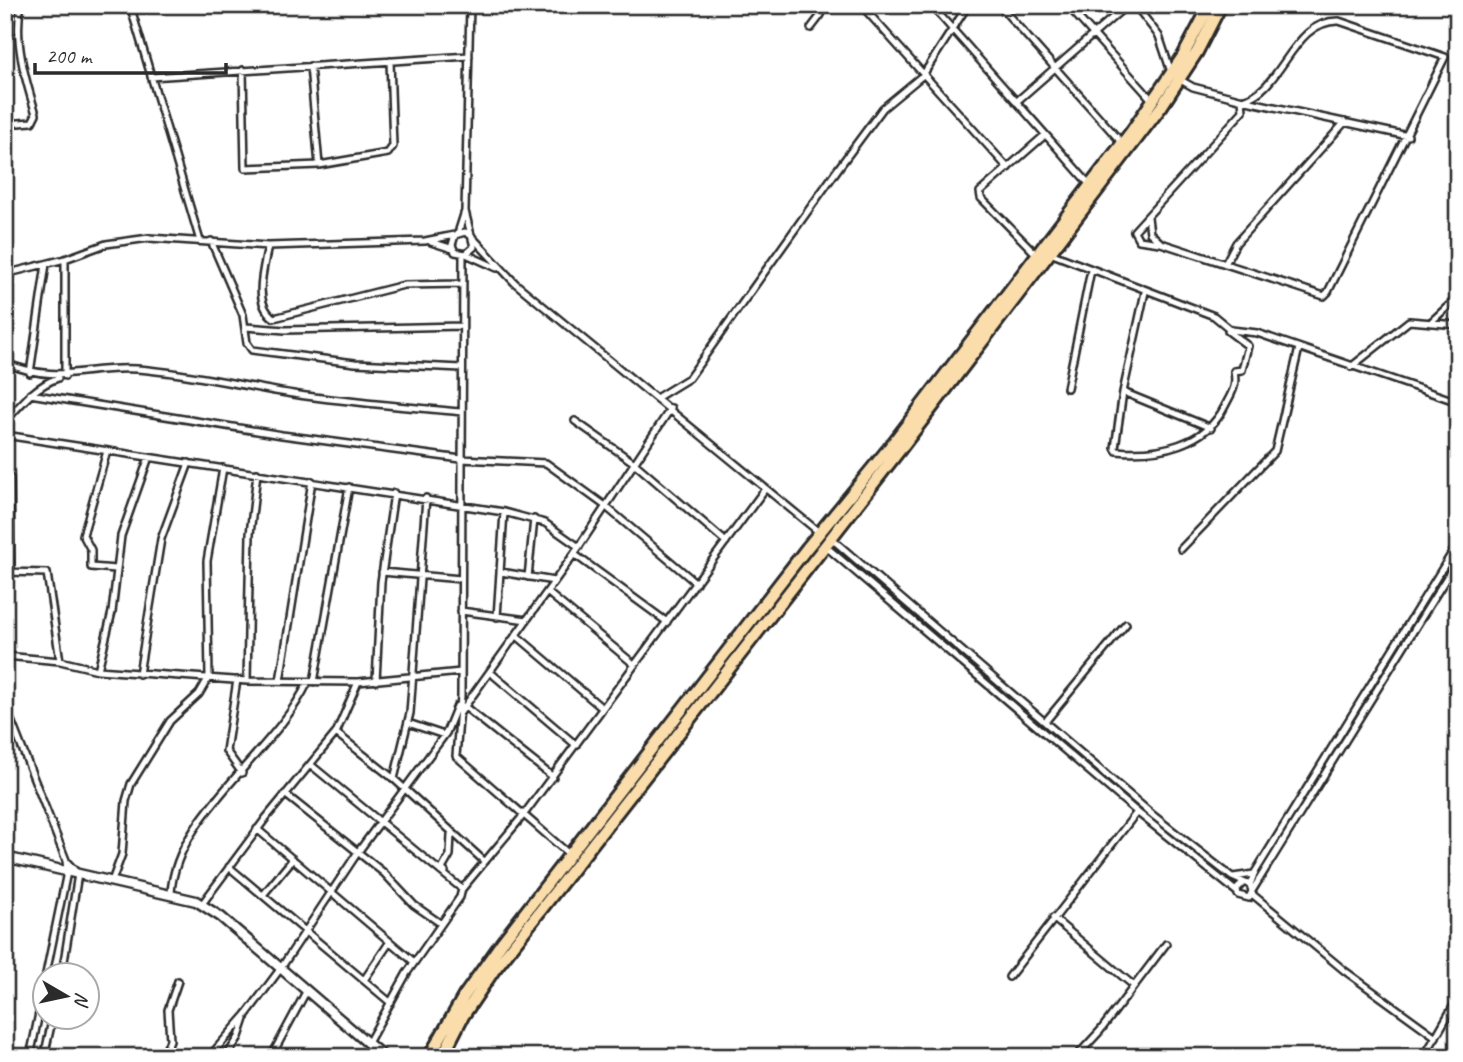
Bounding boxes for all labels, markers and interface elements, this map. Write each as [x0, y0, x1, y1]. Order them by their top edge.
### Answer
scale bar [35, 32, 226, 76]
text: 200 m [46, 43, 93, 69]
north arrow [32, 960, 102, 1030]
text: N [69, 991, 95, 1009]

